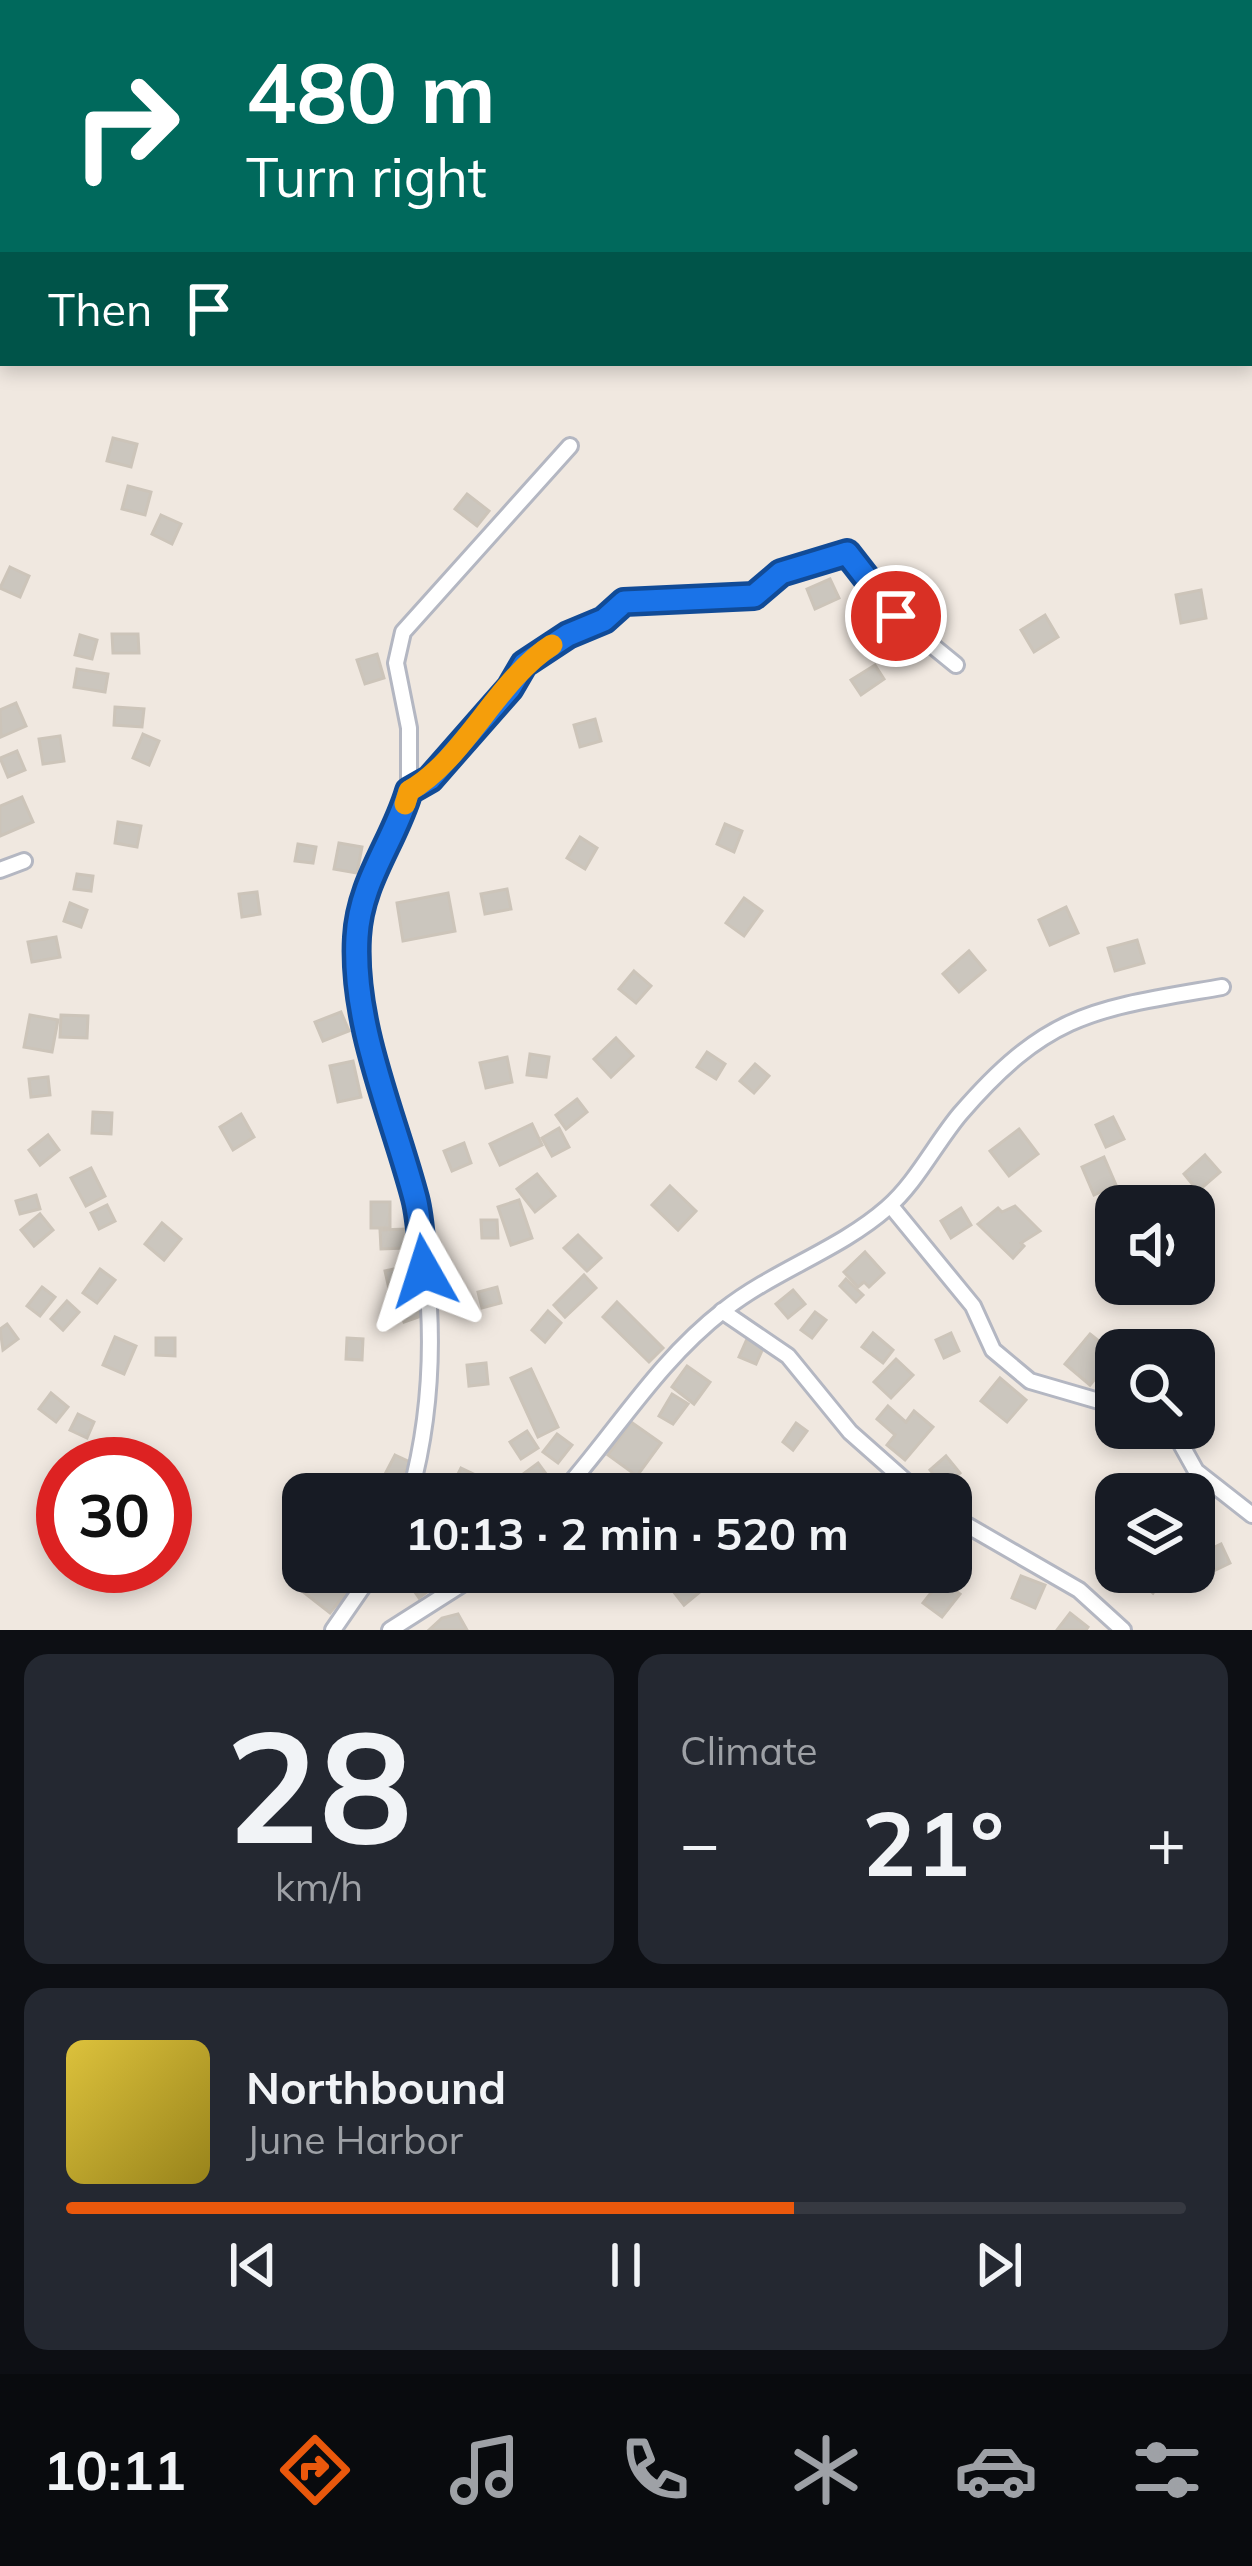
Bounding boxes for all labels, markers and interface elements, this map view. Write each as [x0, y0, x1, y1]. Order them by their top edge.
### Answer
text: 480 m [246, 39, 496, 144]
icon: right [48, 48, 204, 204]
text: Turn right [246, 143, 487, 211]
icon: arrive [176, 276, 242, 342]
text: Then [48, 281, 152, 337]
pin [845, 565, 947, 667]
icon: arrive [863, 583, 929, 649]
map controls [1095, 1185, 1215, 1593]
button: sound [1095, 1185, 1215, 1305]
position arrow [361, 1208, 487, 1334]
button: search [1095, 1329, 1215, 1449]
speed limit sign: 30 [36, 1437, 192, 1593]
button: layers [1095, 1473, 1215, 1593]
text: 10:13 · 2 min · 520 m [405, 1505, 849, 1561]
text: 28 [225, 1686, 413, 1882]
text: Climate [680, 1726, 818, 1775]
text: 21° [862, 1786, 1004, 1899]
text: − [680, 1801, 720, 1884]
text: + [1146, 1801, 1186, 1884]
text: km/h [275, 1862, 363, 1911]
text: Northbound [246, 2059, 506, 2115]
text: June Harbor [246, 2115, 463, 2164]
icon: previous [220, 2232, 286, 2298]
icon: pause [593, 2232, 659, 2298]
icon: next [966, 2232, 1032, 2298]
icon: directions [273, 2428, 357, 2512]
icon: music [443, 2428, 527, 2512]
icon: phone [613, 2428, 697, 2512]
icon: climate [784, 2428, 868, 2512]
icon: car [954, 2428, 1038, 2512]
icon: filters [1125, 2428, 1209, 2512]
text: 10:11 [43, 2436, 186, 2504]

